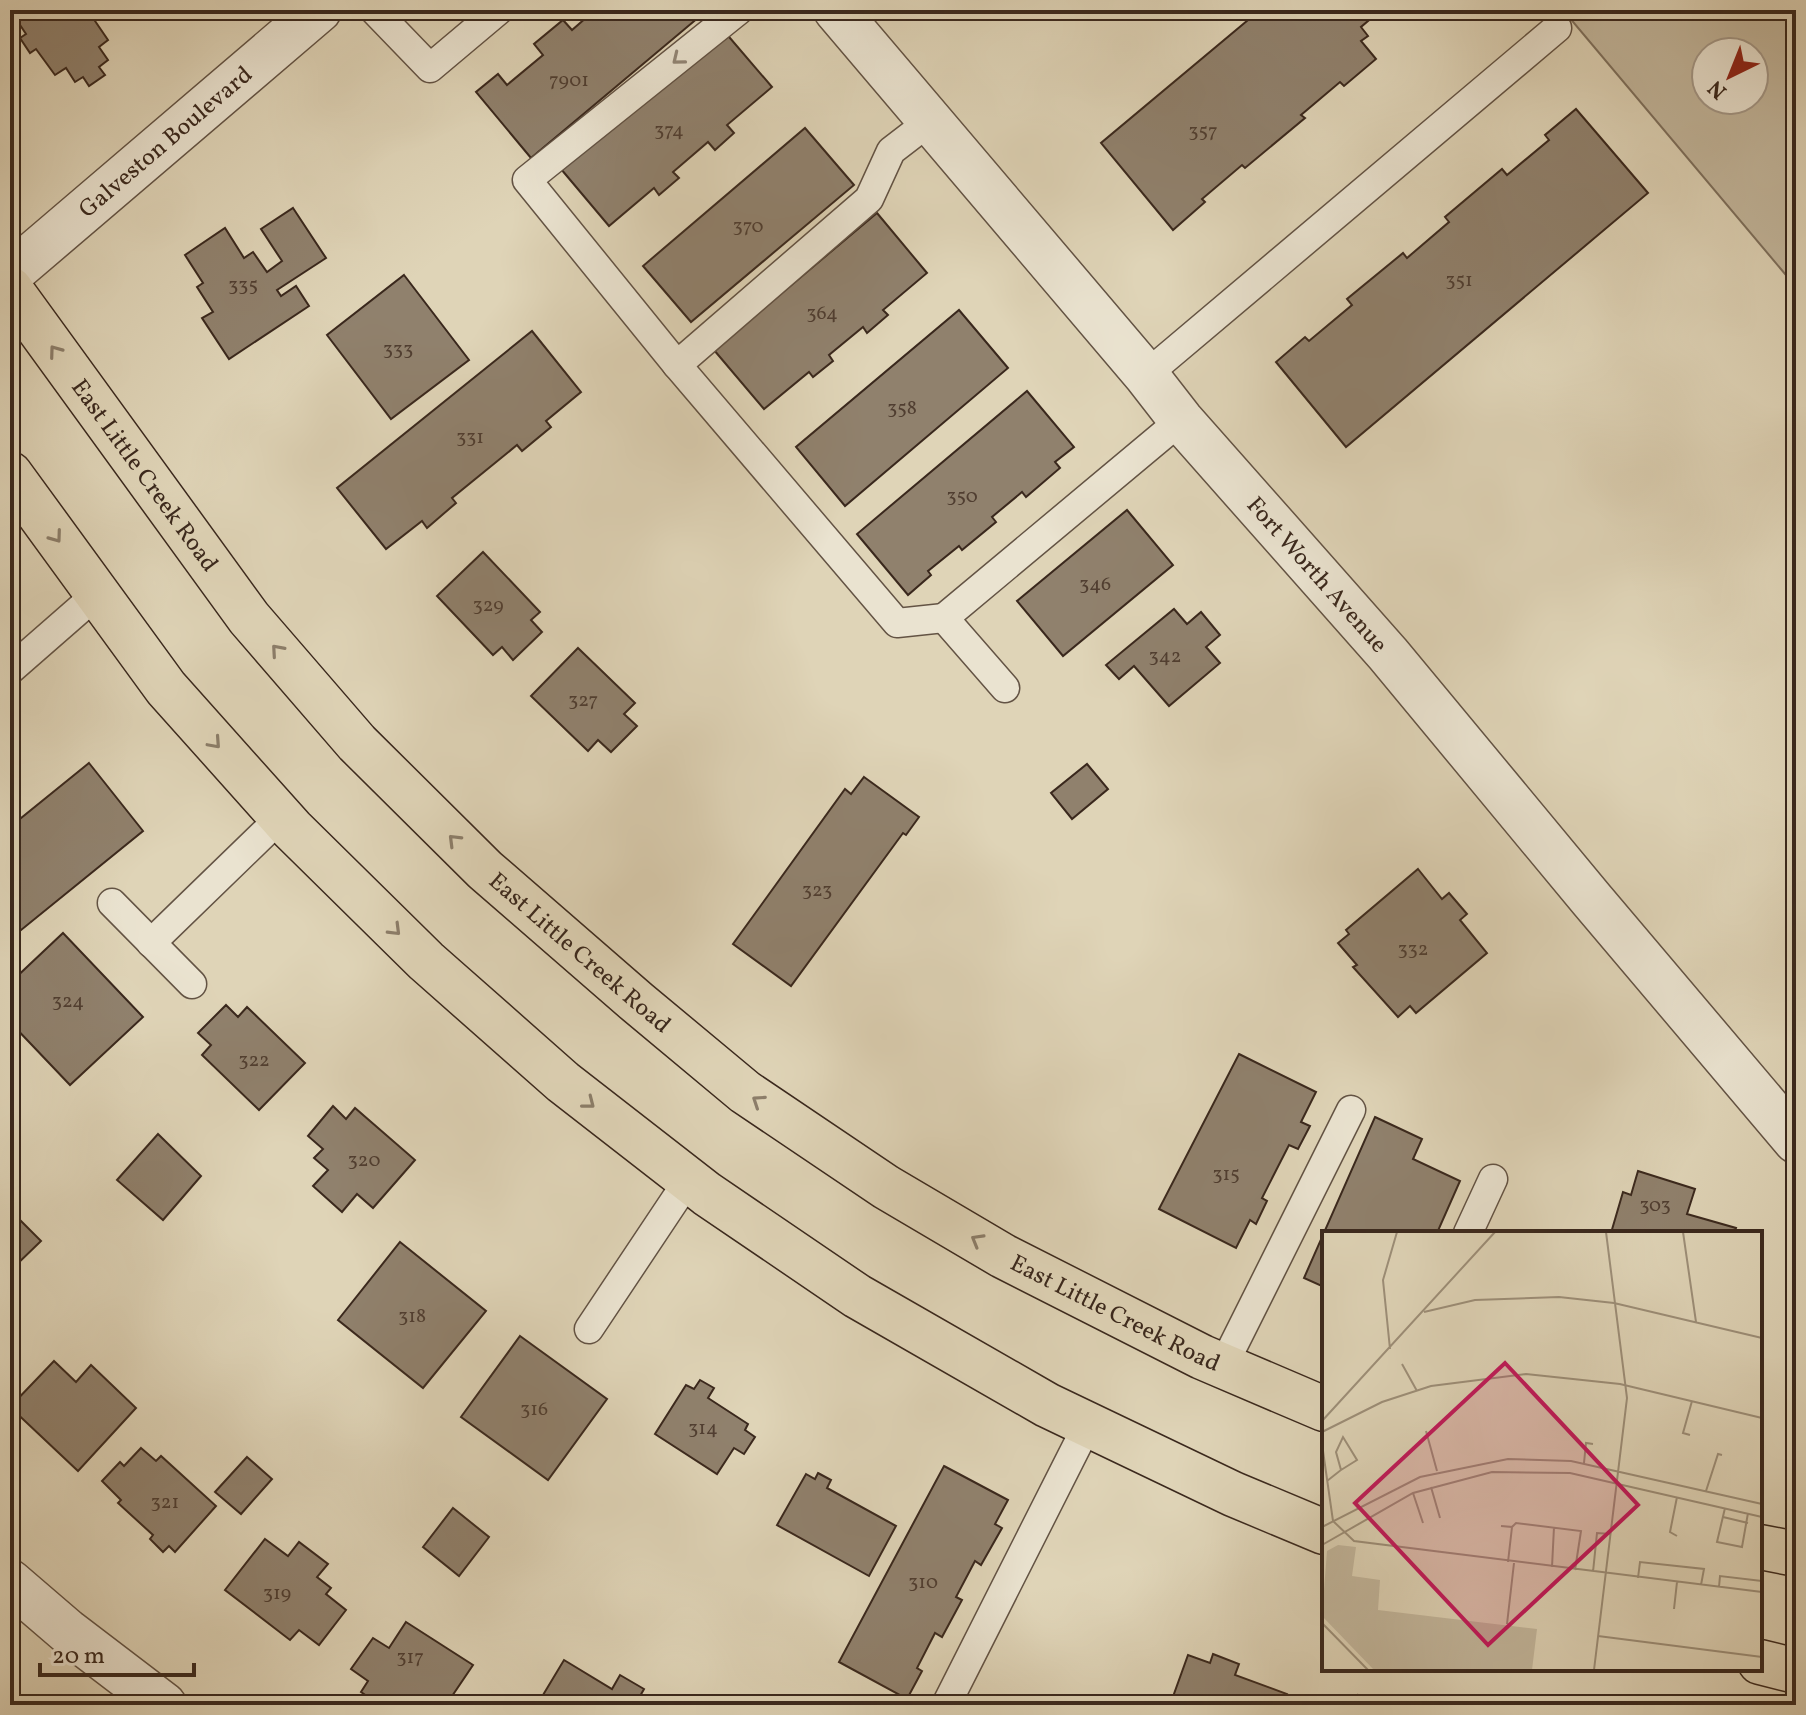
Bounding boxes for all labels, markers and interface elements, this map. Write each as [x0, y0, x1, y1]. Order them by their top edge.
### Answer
north arrow [1690, 36, 1770, 116]
one-way arrow [673, 49, 687, 64]
street label: Galveston Boulevard [72, 59, 261, 227]
house number: 7901 [549, 67, 589, 95]
text: N [1702, 72, 1734, 106]
house number: 374 [654, 117, 684, 145]
house number: 357 [1188, 118, 1218, 146]
house number: 370 [732, 213, 764, 241]
house number: 351 [1445, 267, 1473, 295]
house number: 335 [228, 272, 258, 300]
house number: 364 [806, 300, 838, 328]
house number: 333 [383, 336, 413, 364]
one-way arrow [50, 345, 65, 359]
street label: East Little Creek Road [62, 373, 225, 580]
house number: 358 [887, 395, 917, 423]
house number: 331 [456, 424, 484, 452]
house number: 350 [946, 483, 978, 511]
street label: Fort Worth Avenue [1237, 490, 1395, 661]
one-way arrow [46, 529, 61, 543]
house number: 346 [1079, 571, 1111, 599]
house number: 329 [472, 592, 504, 620]
house number: 342 [1149, 643, 1181, 671]
one-way arrow [272, 645, 287, 660]
house number: 327 [568, 687, 598, 715]
one-way arrow [205, 733, 220, 748]
one-way arrow [449, 835, 463, 849]
street label: East Little Creek Road [480, 865, 677, 1042]
house number: 323 [802, 877, 832, 905]
one-way arrow [386, 921, 400, 936]
house number: 332 [1397, 936, 1429, 964]
house number: 324 [52, 988, 84, 1016]
house number: 322 [238, 1047, 270, 1075]
one-way arrow [580, 1093, 595, 1107]
one-way arrow [752, 1096, 766, 1111]
house number: 320 [348, 1147, 380, 1175]
house number: 315 [1212, 1161, 1240, 1189]
house number: 303 [1639, 1192, 1671, 1220]
inset map [1322, 1231, 1762, 1671]
one-way arrow [971, 1234, 986, 1250]
street label: East Little Creek Road [1004, 1247, 1225, 1382]
house number: 318 [398, 1303, 426, 1331]
house number: 316 [520, 1396, 548, 1424]
house number: 314 [688, 1415, 718, 1443]
house number: 321 [151, 1489, 179, 1517]
house number: 310 [908, 1569, 938, 1597]
house number: 319 [263, 1580, 291, 1608]
scale bar [40, 1627, 194, 1677]
text: 20 m [52, 1640, 105, 1674]
house number: 317 [396, 1644, 424, 1672]

